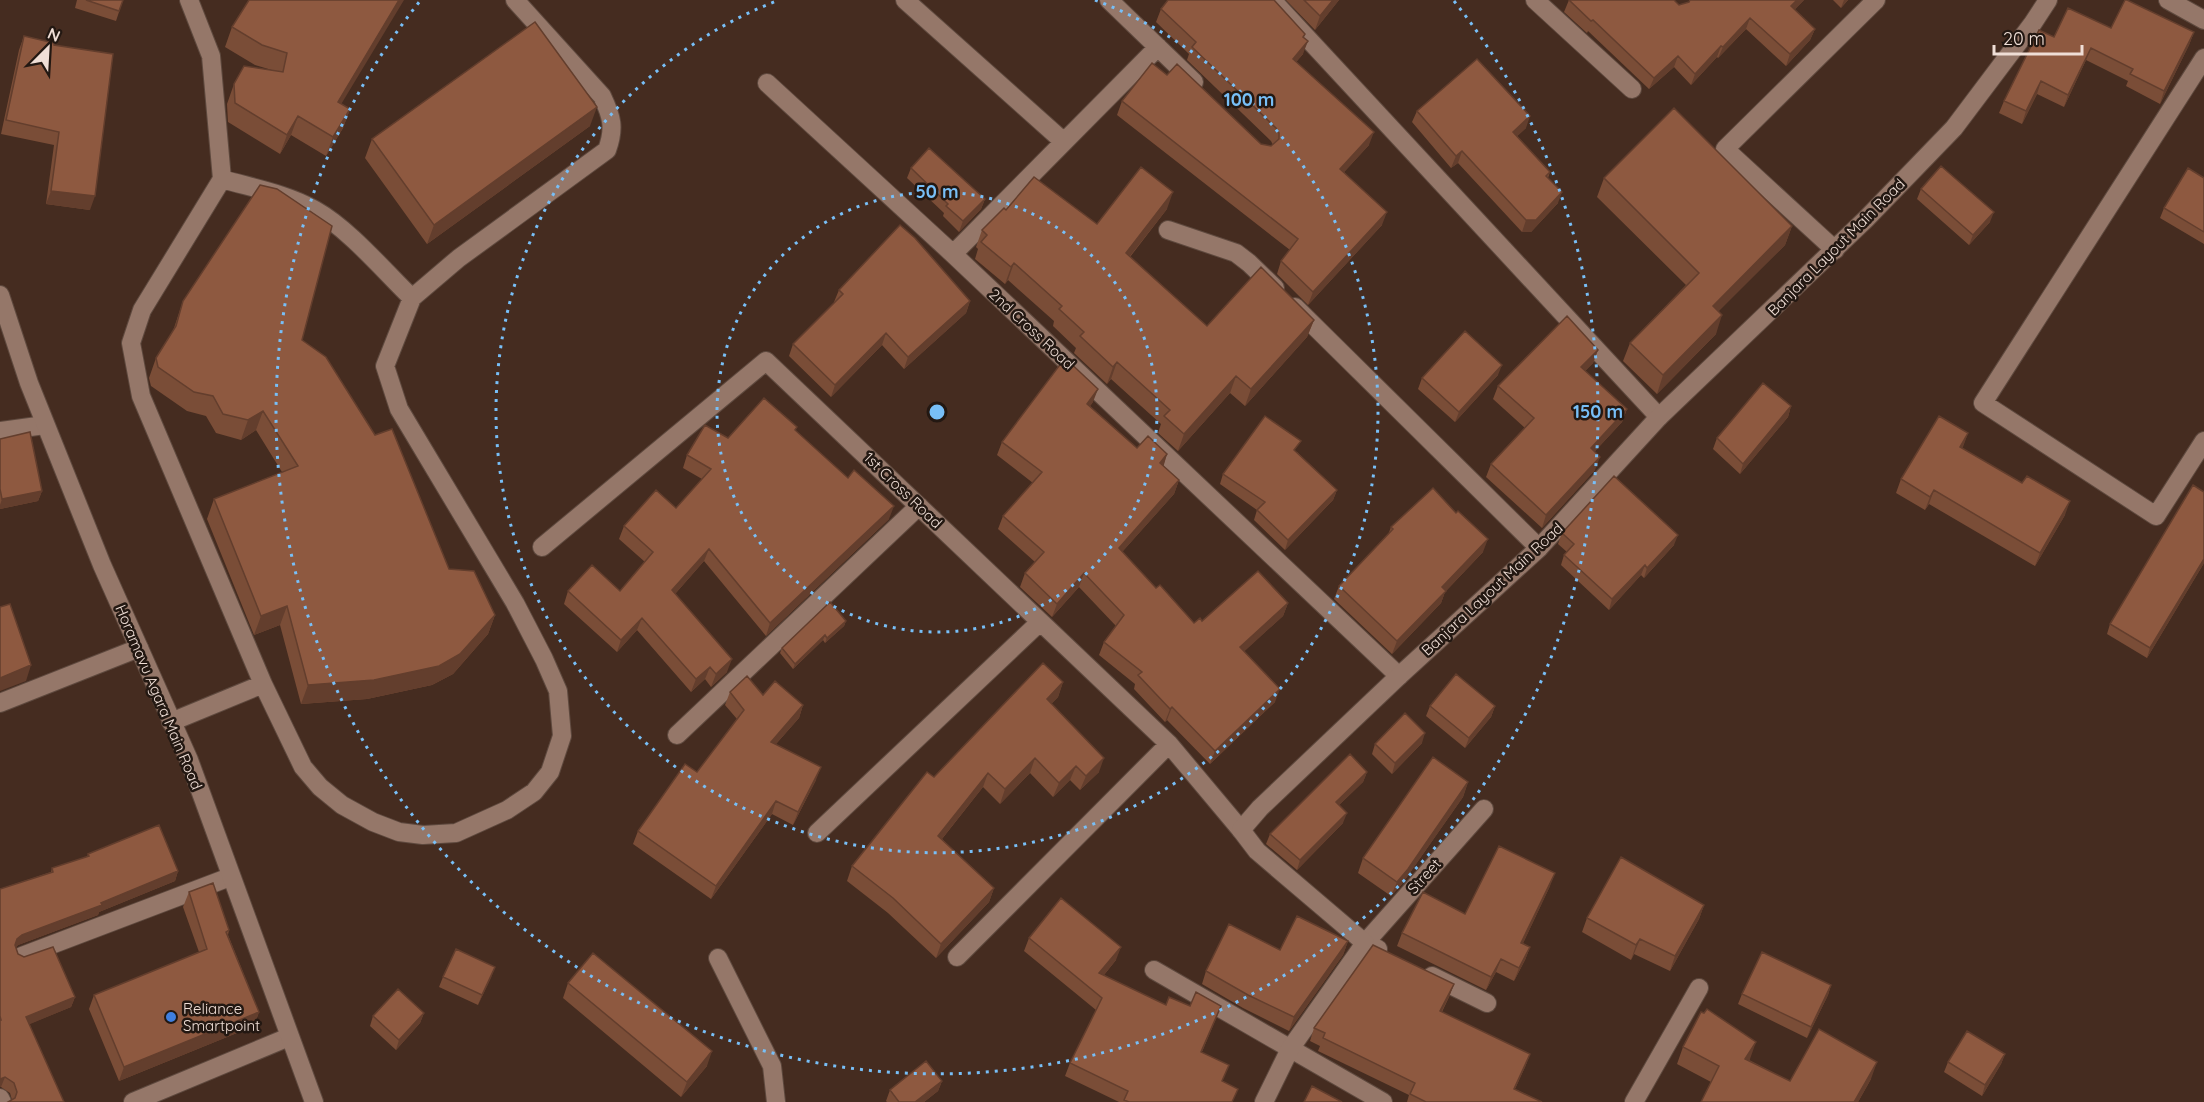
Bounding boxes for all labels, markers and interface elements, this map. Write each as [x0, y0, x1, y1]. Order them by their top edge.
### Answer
north arrow [18, 18, 78, 78]
scale bar [1994, 18, 2082, 56]
text: N [45, 23, 64, 46]
text: 20 m [2003, 27, 2045, 50]
text: 100 m [1224, 88, 1274, 111]
street label: Banjara Layout Main Road [1763, 174, 1909, 320]
text: 50 m [915, 180, 959, 203]
street label: 2nd Cross Road [985, 285, 1079, 373]
text: 150 m [1573, 400, 1623, 423]
centre of rings [927, 402, 947, 422]
street label: 1st Cross Road [860, 448, 946, 532]
street label: Banjara Layout Main Road [1417, 518, 1567, 660]
street label: Horamavu Agara Main Road [111, 602, 207, 792]
street label: Street [1403, 854, 1445, 898]
place label: Reliance Smartpoint [183, 999, 260, 1035]
marker: Reliance Smartpoint [164, 1010, 178, 1024]

